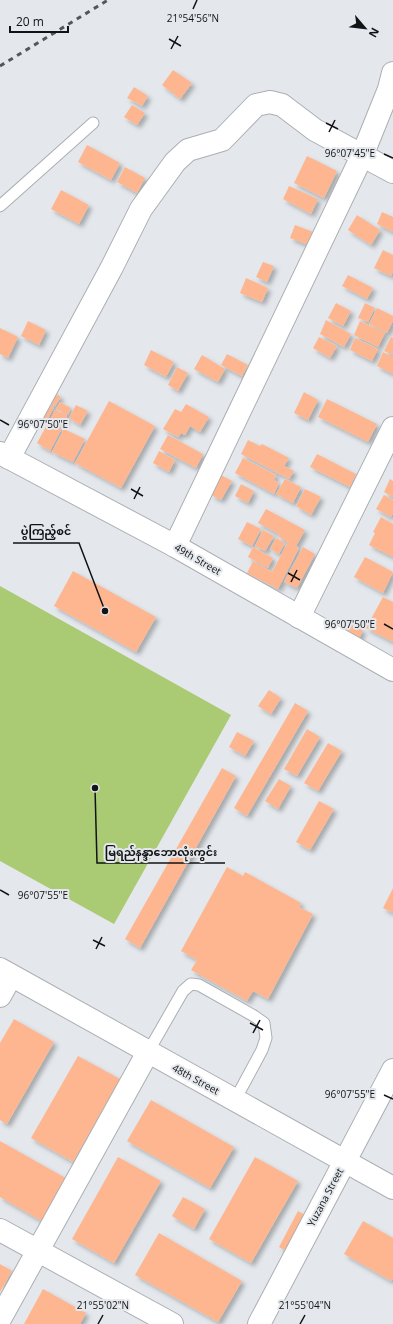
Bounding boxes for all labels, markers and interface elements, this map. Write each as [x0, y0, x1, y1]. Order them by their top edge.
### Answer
scale bar [10, 8, 68, 34]
north arrow [345, 8, 385, 48]
text: 21°54'56"N [167, 11, 219, 25]
text: 20 m [16, 13, 44, 30]
text: N [366, 25, 383, 40]
text: 96°07'45"E [325, 146, 375, 160]
text: 96°07'50"E [18, 417, 68, 431]
callout: ပွဲကြည့်စင် [13, 520, 79, 543]
text: ပွဲကြည့်စင် [21, 523, 71, 541]
street label: 49th Street [172, 540, 224, 578]
text: 96°07'50"E [325, 617, 375, 631]
callout: မြရည်နန္ဒာဘောလုံးကွင်း [97, 840, 225, 863]
text: မြရည်နန္ဒာဘောလုံးကွင်း [105, 844, 217, 862]
text: 96°07'55"E [18, 888, 68, 902]
street label: 48th Street [170, 1060, 222, 1098]
text: 96°07'55"E [325, 1087, 375, 1101]
street label: Yuzana Street [304, 1165, 346, 1229]
text: 21°55'02"N [77, 1298, 129, 1312]
text: 21°55'04"N [279, 1298, 331, 1312]

